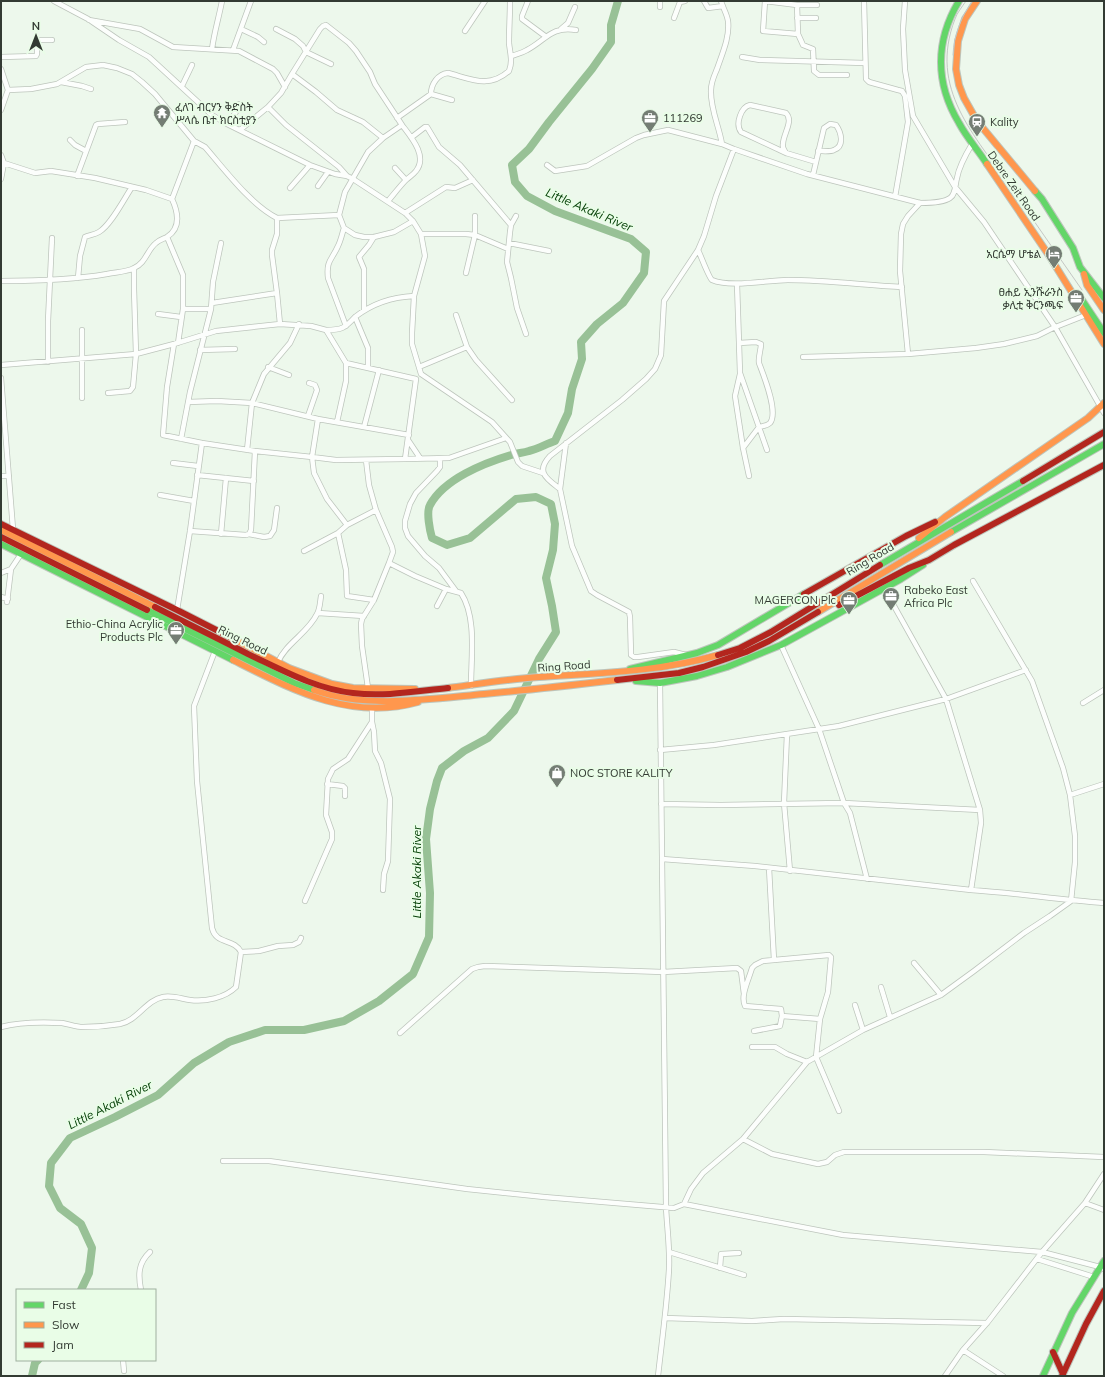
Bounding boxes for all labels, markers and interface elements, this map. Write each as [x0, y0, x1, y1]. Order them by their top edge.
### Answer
north arrow [16, 16, 56, 56]
text: N [32, 19, 40, 33]
place label: ፈለገ ብርሃን ቅድስት ሥላሴ ቤተ ክርስቲያን [175, 100, 257, 127]
temple icon: ፈለገ ብርሃን ቅድስት ሥላሴ ቤተ ክርስቲያን [152, 103, 172, 128]
office icon: 111269 [640, 108, 660, 133]
place label: 111269 [663, 111, 703, 125]
station icon: Kality [967, 112, 987, 137]
place label: Kality [990, 115, 1019, 129]
street label: Debre Zeit Road [985, 148, 1043, 224]
water label: Little Akaki River [544, 185, 635, 235]
hotel icon: አርሴማ ሆቴል [1044, 244, 1064, 269]
place label: አርሴማ ሆቴል [986, 247, 1042, 261]
place label: ፀሐይ ኢንሹራንስ ቃሊቲ ቅርንጫፍ [998, 285, 1063, 312]
office icon: ፀሐይ ኢንሹራንስ ቃሊቲ ቅርንጫፍ [1066, 288, 1086, 313]
street label: Ring Road [844, 539, 896, 579]
place label: Rabeko East Africa Plc [904, 583, 968, 610]
office icon: Rabeko East Africa Plc [881, 586, 901, 611]
office icon: MAGERCON Plc [839, 590, 859, 615]
place label: MAGERCON Plc [754, 593, 837, 607]
place label: Ethio-China Acrylic Products Plc [66, 617, 164, 644]
office icon: Ethio-China Acrylic Products Plc [166, 620, 186, 645]
street label: Ring Road [216, 622, 270, 658]
street label: Ring Road [537, 657, 591, 675]
shop icon: NOC STORE KALITY [547, 763, 567, 788]
place label: NOC STORE KALITY [570, 766, 673, 780]
water label: Little Akaki River [409, 825, 424, 918]
water label: Little Akaki River [65, 1077, 155, 1132]
legend [16, 1289, 156, 1361]
text: Fast [52, 1297, 76, 1312]
text: Slow [52, 1317, 80, 1332]
text: Jam [52, 1337, 74, 1352]

